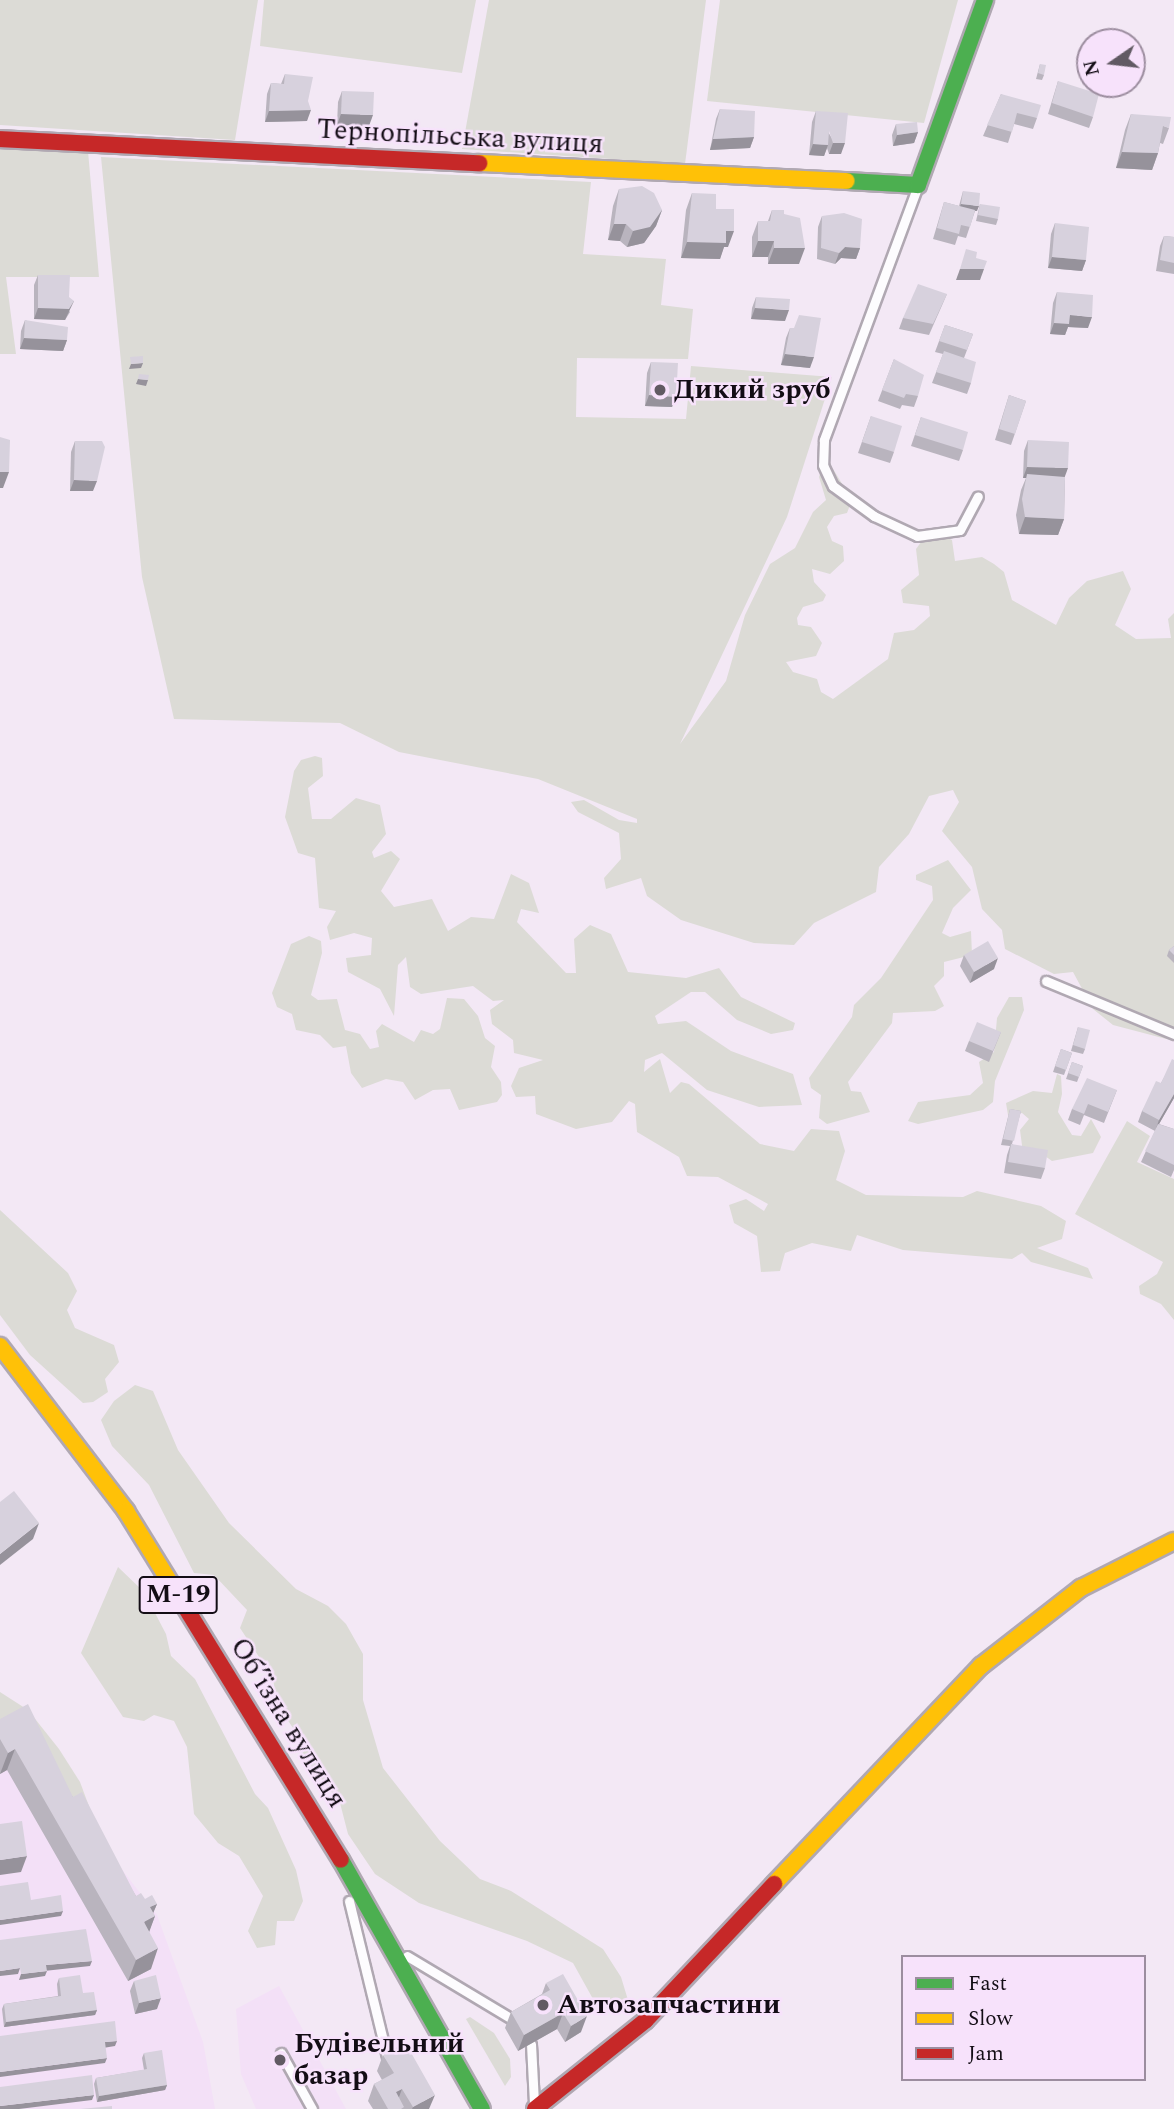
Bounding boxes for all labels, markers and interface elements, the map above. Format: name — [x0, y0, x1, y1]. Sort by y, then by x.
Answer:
north arrow — [1076, 28, 1146, 98]
text: N — [1076, 57, 1108, 79]
street label: Тернопільська вулиця — [316, 113, 604, 161]
place label: Дикий зруб — [674, 373, 831, 407]
marker: Дикий зруб — [652, 382, 668, 398]
road number: М-19 — [138, 1572, 218, 1618]
street label: Обʼїзна вулиця — [222, 1632, 354, 1814]
legend — [901, 1955, 1146, 2081]
text: Fast — [968, 1968, 1007, 2000]
place label: Автозапчастини — [557, 1988, 781, 2022]
marker: Автозапчастини — [535, 1997, 551, 2013]
text: Slow — [968, 2003, 1012, 2035]
place label: Будівельний базар — [294, 2027, 464, 2093]
text: Jam — [968, 2038, 1004, 2070]
marker: Будівельний базар — [272, 2052, 288, 2068]

